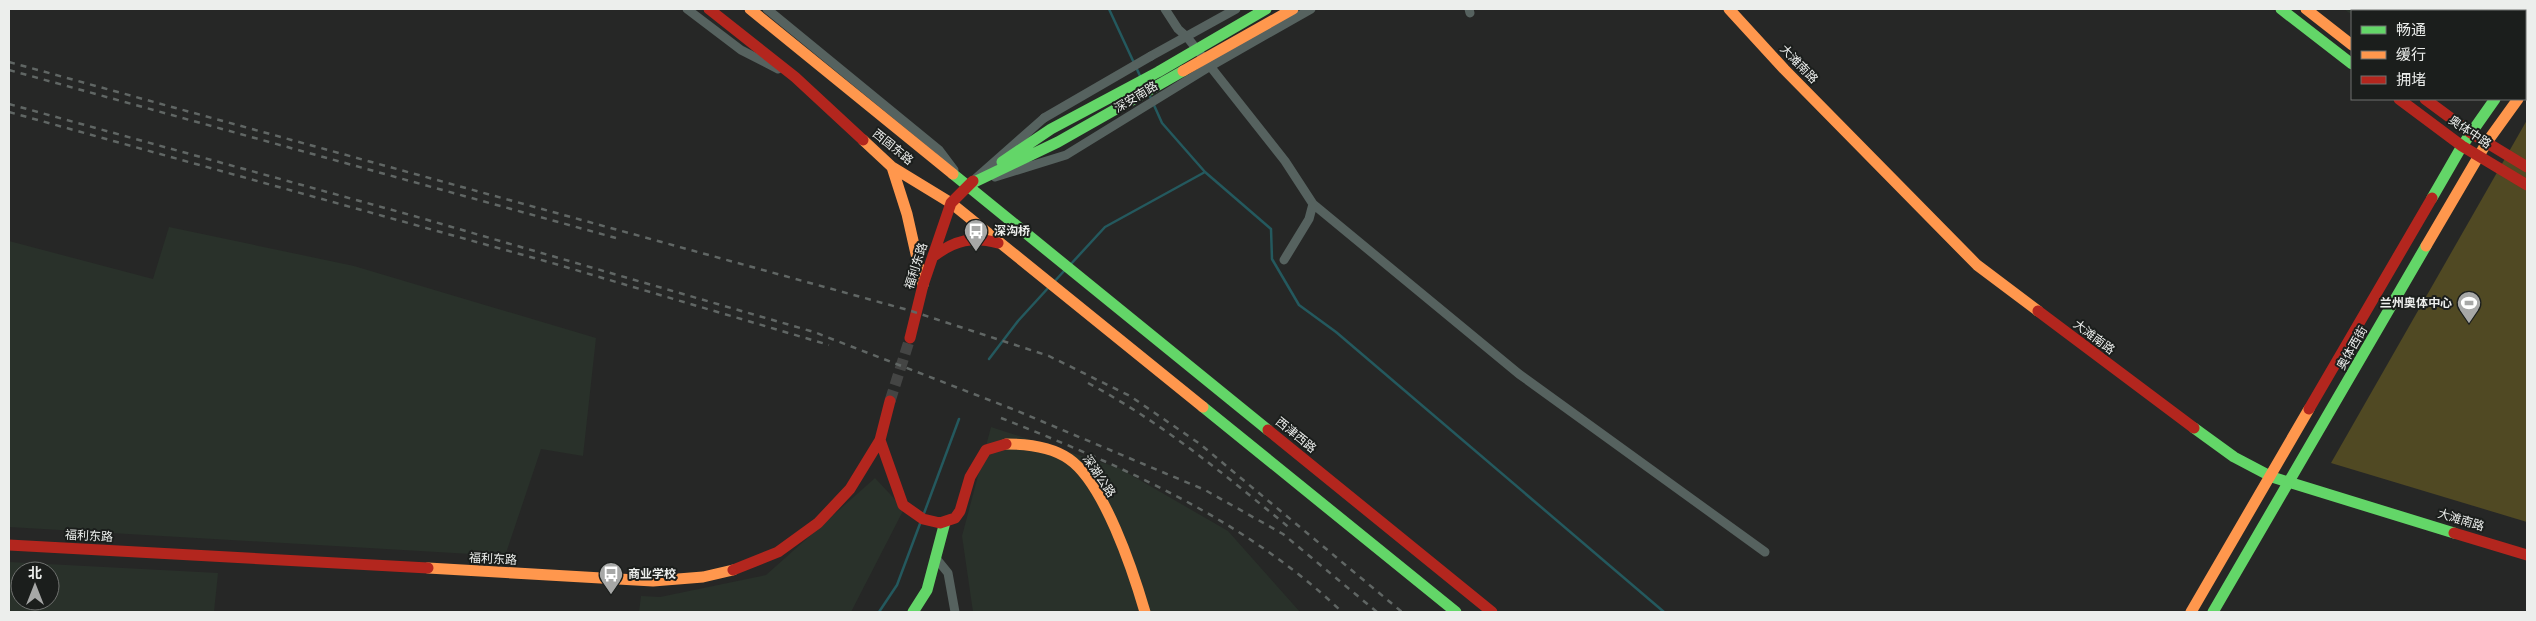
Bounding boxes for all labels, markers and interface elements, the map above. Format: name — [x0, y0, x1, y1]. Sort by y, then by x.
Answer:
legend — [2351, 10, 2526, 100]
text: 畅通 — [2396, 19, 2426, 40]
street label: 大滩南路 — [1777, 40, 1822, 87]
text: 缓行 — [2396, 44, 2426, 65]
text: 拥堵 — [2396, 69, 2426, 90]
street label: 深安南路 — [1111, 77, 1161, 116]
street label: 奥体中路 — [2446, 111, 2495, 152]
street label: 西固东路 — [869, 125, 917, 168]
bus stop icon: 深沟桥 — [963, 218, 989, 252]
place label: 深沟桥 — [994, 222, 1030, 239]
street label: 福利东路 — [900, 240, 931, 291]
sports icon: 兰州奥体中心 — [2456, 290, 2482, 324]
place label: 兰州奥体中心 — [2380, 294, 2452, 311]
street label: 大滩南路 — [2070, 315, 2119, 358]
street label: 奥体西街 — [2332, 323, 2371, 373]
street label: 西津西路 — [1272, 413, 1320, 456]
street label: 深湖公路 — [1079, 451, 1120, 500]
street label: 大滩南路 — [2436, 504, 2487, 535]
street label: 福利东路 — [65, 526, 113, 545]
street label: 福利东路 — [469, 549, 517, 568]
north arrow — [10, 561, 60, 611]
bus stop icon: 商业学校 — [598, 561, 624, 595]
text: 北 — [28, 563, 42, 583]
place label: 商业学校 — [628, 565, 676, 582]

